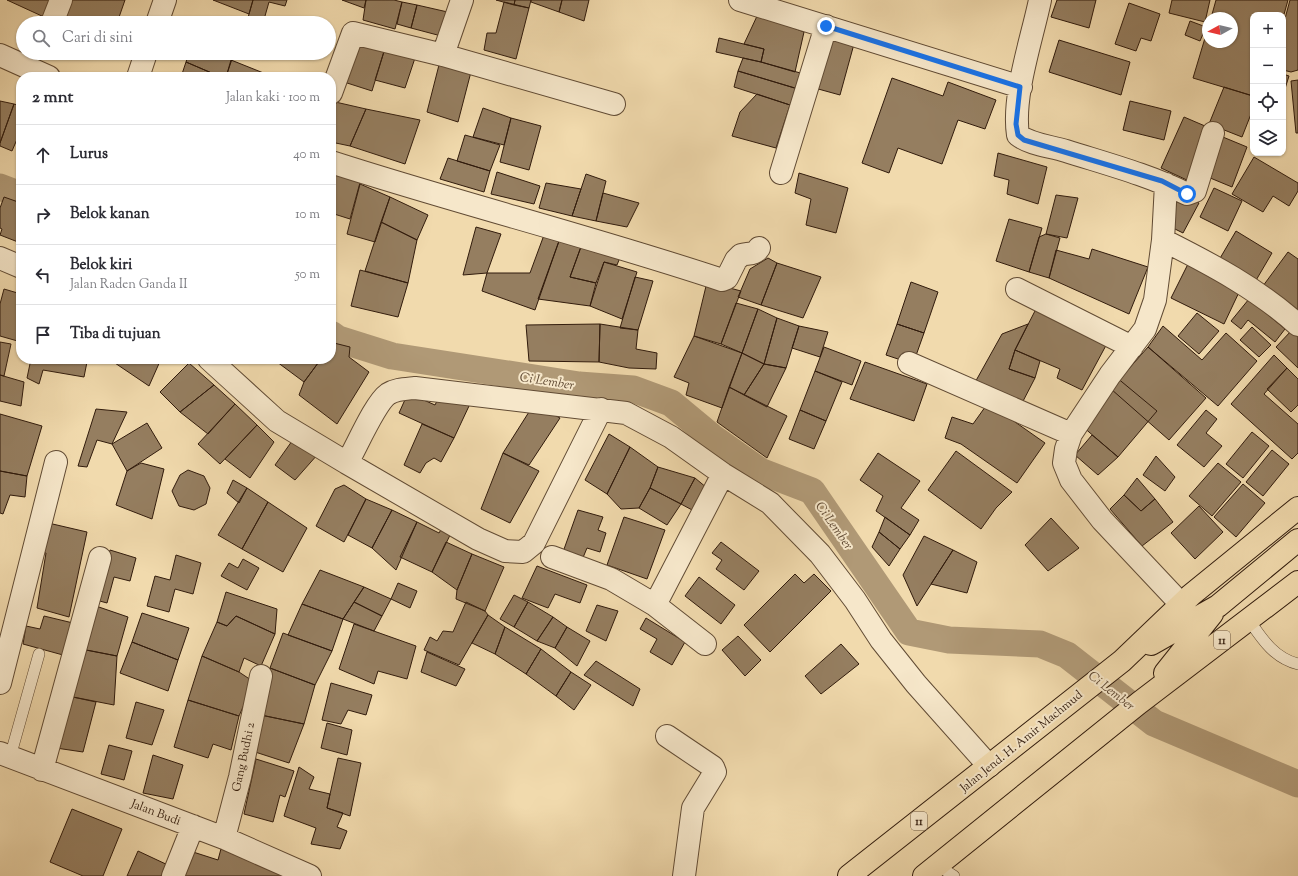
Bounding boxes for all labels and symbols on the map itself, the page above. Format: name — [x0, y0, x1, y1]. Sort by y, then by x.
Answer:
north arrow — [1202, 12, 1238, 48]
route end — [817, 17, 835, 35]
route start — [1178, 185, 1196, 203]
water label: Ci Lember — [518, 369, 575, 395]
water label: Ci Lember — [810, 499, 857, 554]
road number: 11 — [1214, 631, 1230, 649]
water label: Ci Lember — [1084, 668, 1138, 716]
street label: Jalan Jend. H. Amir Machmud — [956, 686, 1087, 798]
street label: Gang Budhi 2 — [228, 720, 260, 794]
street label: Jalan Budi — [127, 795, 184, 831]
road number: 11 — [911, 812, 927, 830]

